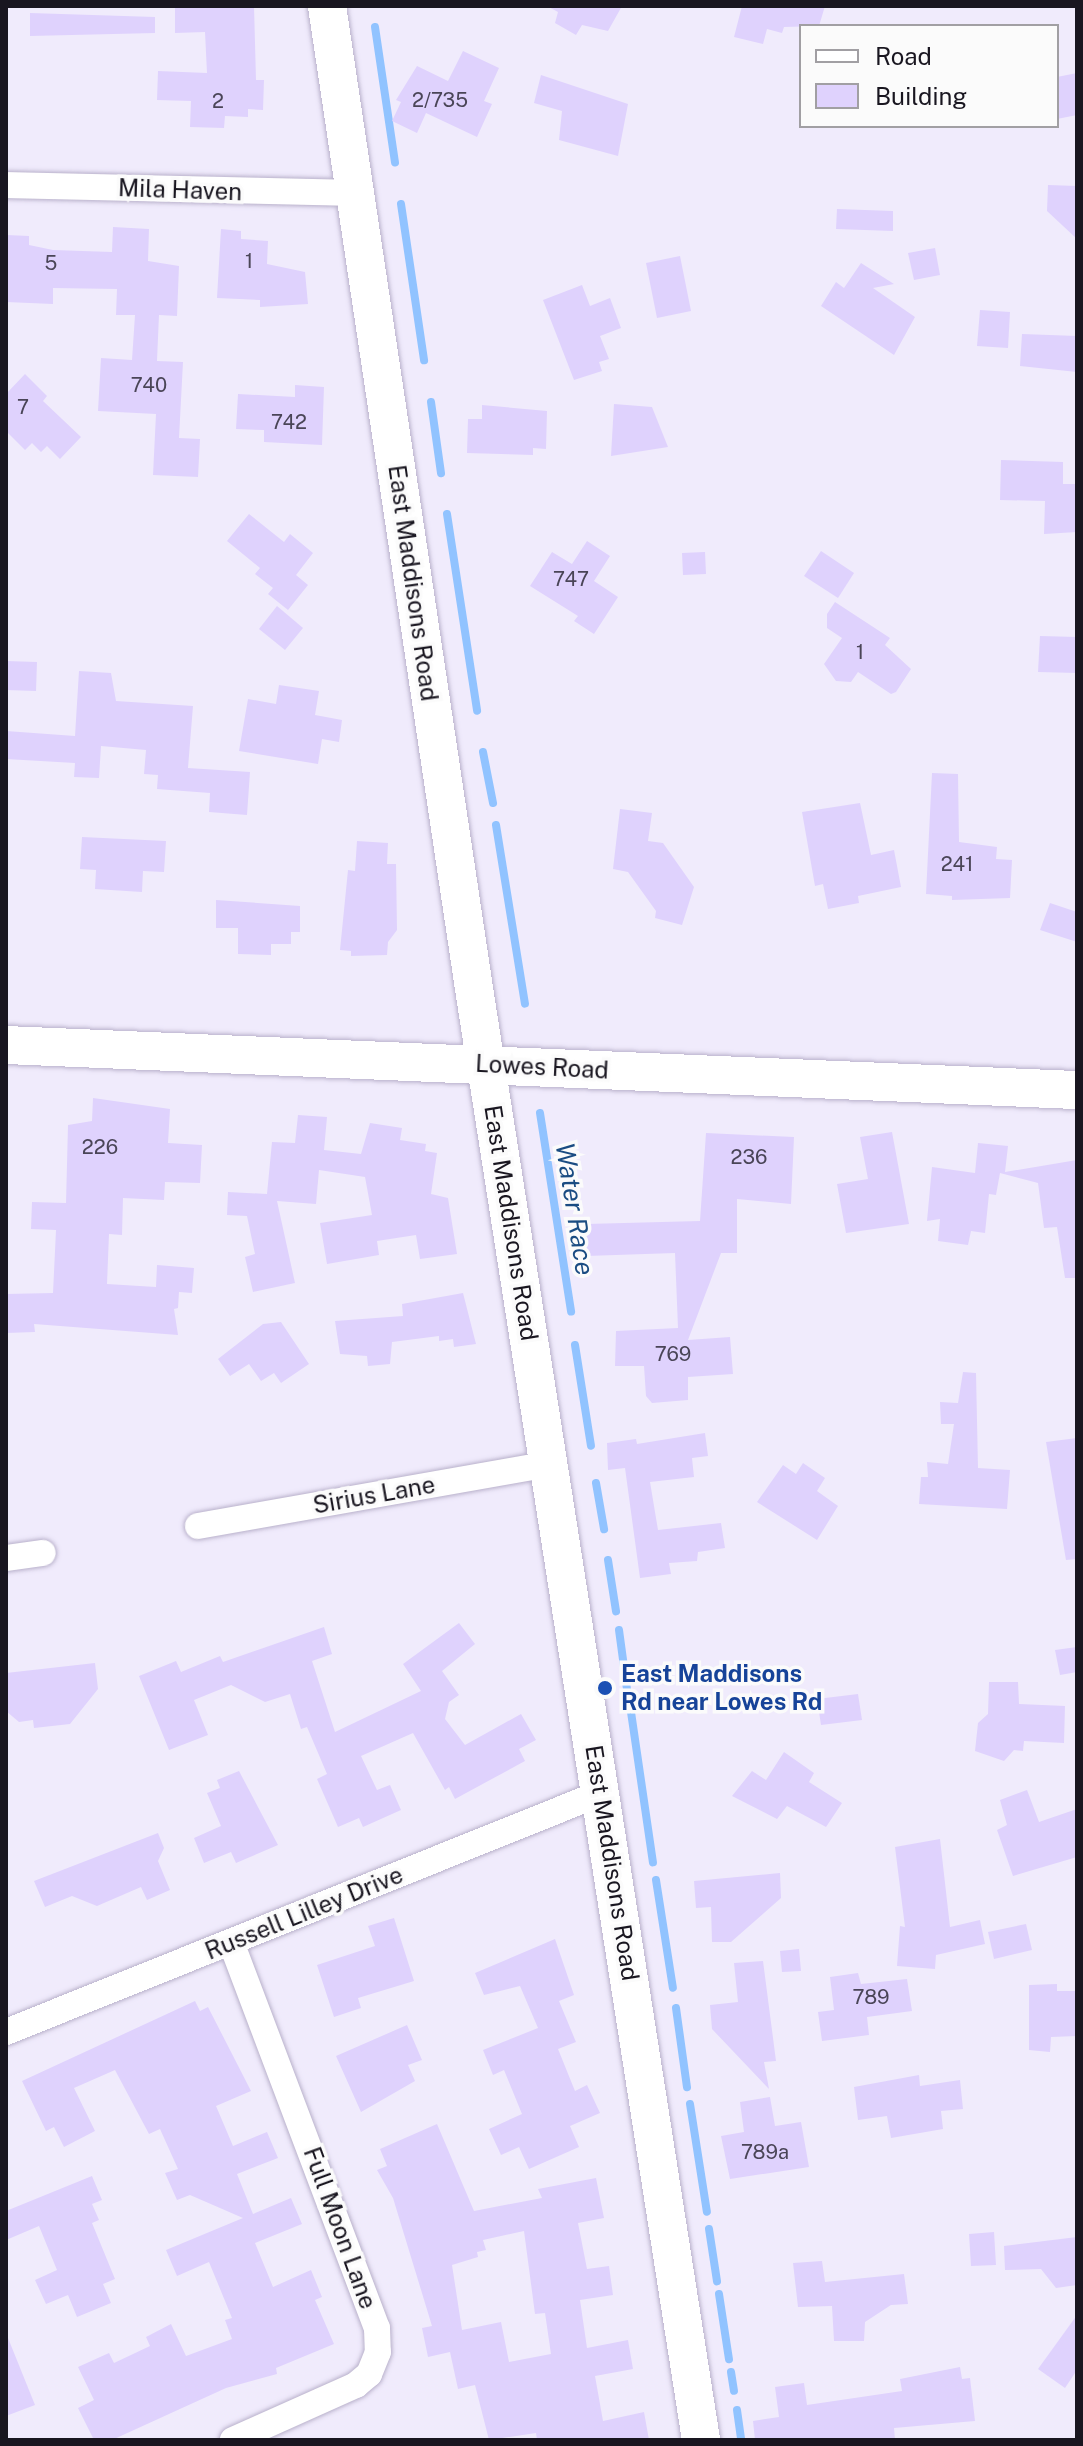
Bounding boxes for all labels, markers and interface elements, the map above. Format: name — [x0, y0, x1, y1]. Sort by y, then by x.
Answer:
legend — [799, 24, 1059, 128]
text: Road — [875, 42, 932, 70]
text: Building — [875, 82, 967, 110]
house number: 2/735 — [412, 88, 468, 112]
house number: 2 — [212, 89, 224, 113]
street label: Mila Haven — [117, 173, 243, 207]
house number: 1 — [245, 249, 253, 273]
house number: 5 — [45, 251, 57, 275]
house number: 740 — [131, 373, 167, 397]
house number: 7 — [17, 395, 29, 419]
house number: 742 — [271, 410, 307, 434]
street label: East Maddisons Road — [382, 463, 444, 703]
house number: 747 — [553, 567, 589, 591]
house number: 1 — [856, 640, 864, 664]
house number: 241 — [941, 852, 973, 876]
street label: Lowes Road — [475, 1049, 609, 1085]
street label: East Maddisons Road — [478, 1103, 544, 1343]
house number: 226 — [82, 1135, 118, 1159]
water label: Water Race — [549, 1141, 601, 1277]
house number: 236 — [731, 1145, 767, 1169]
house number: 769 — [655, 1342, 691, 1366]
street label: Sirius Lane — [311, 1470, 437, 1520]
place label: East Maddisons Rd near Lowes Rd — [621, 1660, 823, 1716]
marker: East Maddisons Rd near Lowes Rd — [596, 1679, 614, 1697]
street label: East Maddisons Road — [579, 1743, 645, 1983]
street label: Russell Lilley Drive — [201, 1860, 407, 1966]
house number: 789 — [853, 1985, 889, 2009]
house number: 789a — [741, 2140, 789, 2164]
street label: Full Moon Lane — [297, 2143, 383, 2313]

